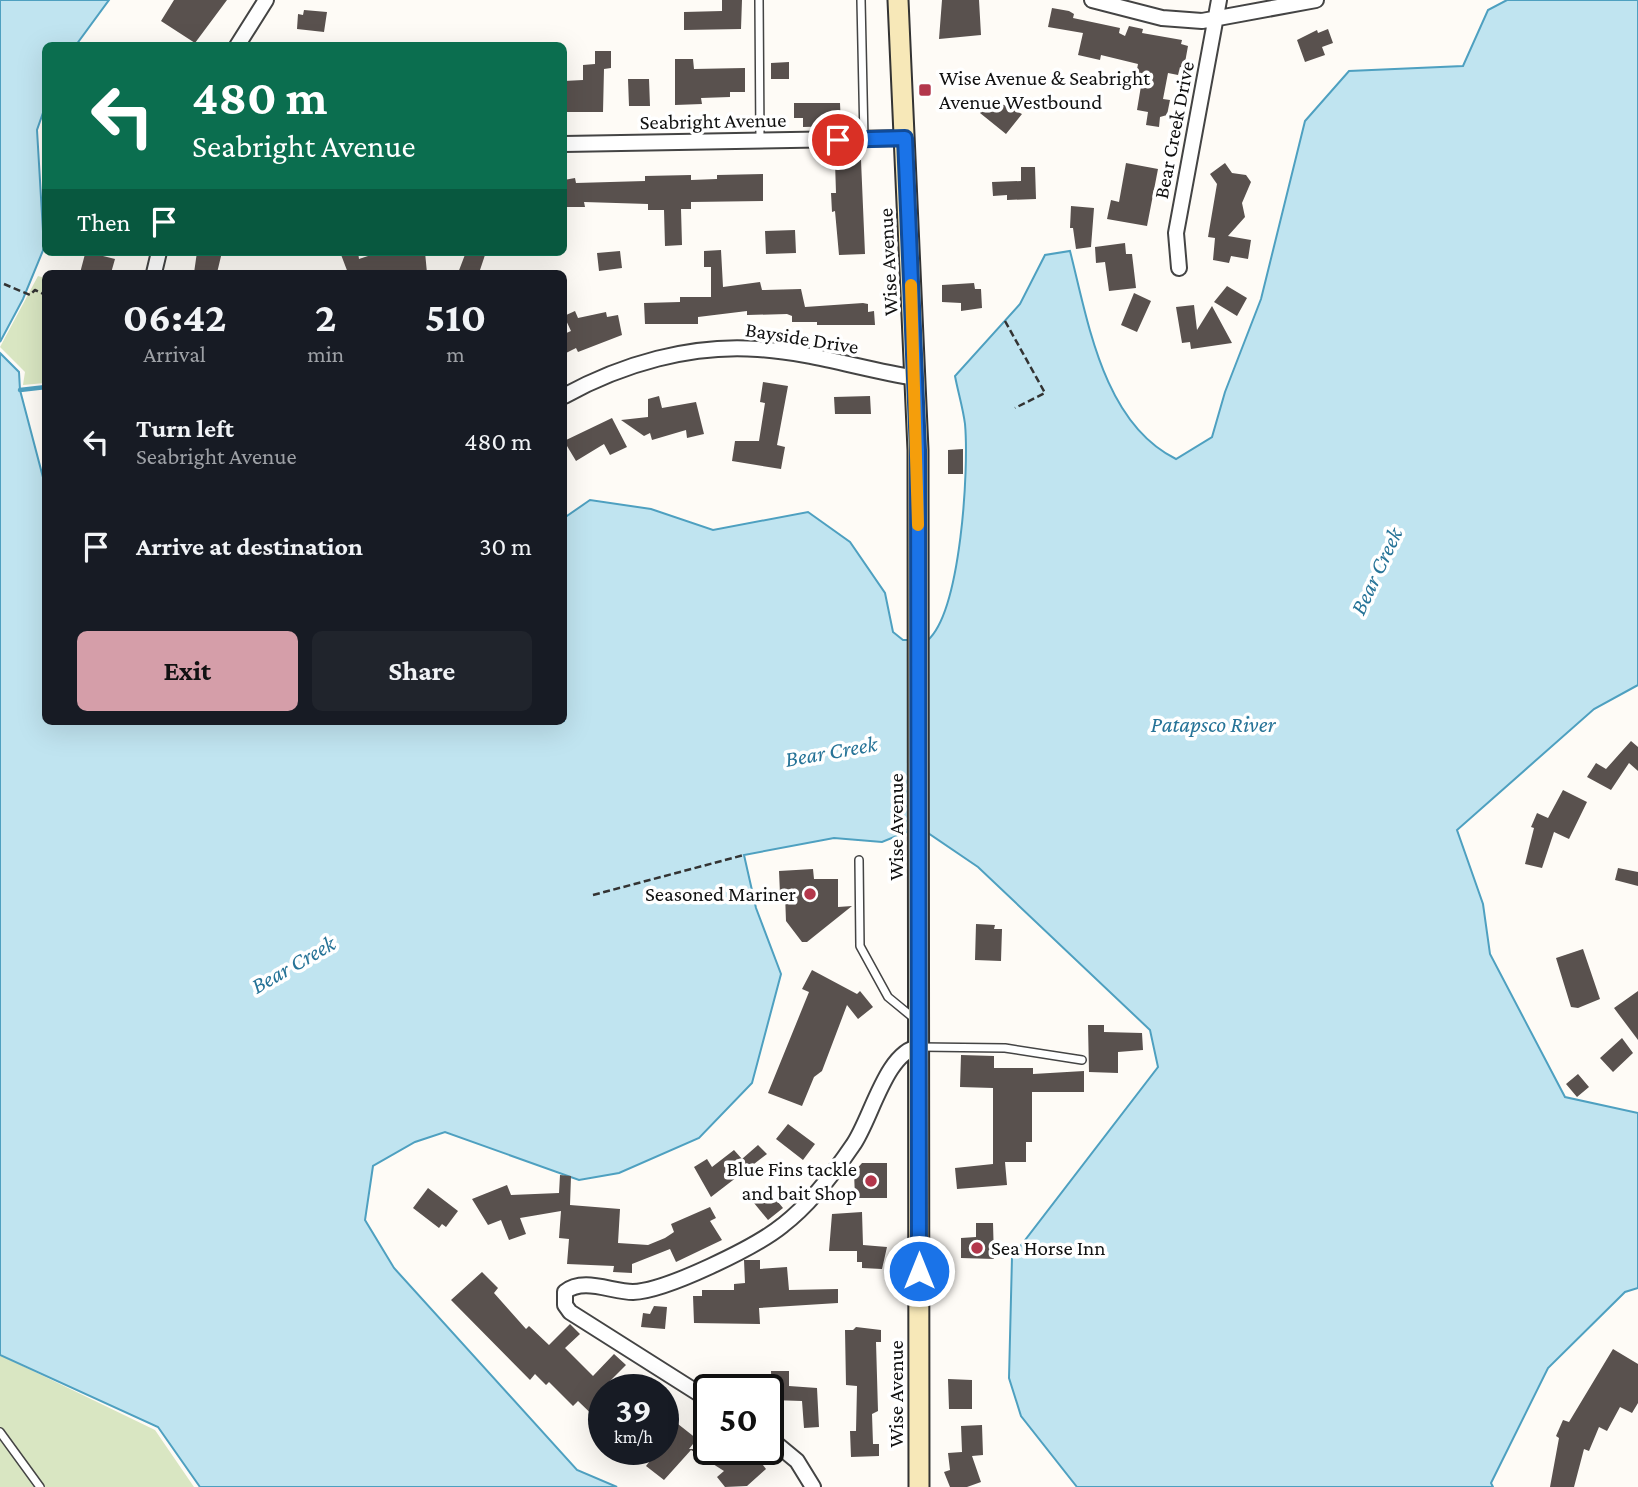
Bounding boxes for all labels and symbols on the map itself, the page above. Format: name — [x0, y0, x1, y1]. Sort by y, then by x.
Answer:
street label: Bear Creek Drive — [1149, 59, 1199, 201]
place label: Wise Avenue & Seabright Avenue Westbound — [939, 66, 1151, 114]
marker: Wise Avenue & Seabright Avenue Westbound — [917, 82, 933, 98]
street label: Seabright Avenue — [639, 108, 787, 134]
pin — [808, 110, 868, 170]
street label: Wise Avenue — [873, 208, 903, 316]
street label: Bayside Drive — [744, 317, 860, 359]
water label: Bear Creek — [1345, 522, 1408, 619]
water label: Patapsco River — [1151, 711, 1276, 737]
water label: Bear Creek — [783, 730, 880, 772]
street label: Wise Avenue — [884, 773, 908, 881]
place label: Seasoned Mariner — [645, 882, 797, 906]
marker: Seasoned Mariner — [802, 886, 818, 902]
water label: Bear Creek — [246, 929, 341, 999]
place label: Blue Fins tackle and bait Shop — [727, 1157, 857, 1205]
marker: Blue Fins tackle and bait Shop — [863, 1173, 879, 1189]
position arrow — [882, 1234, 956, 1308]
place label: Sea Horse Inn — [991, 1236, 1106, 1260]
marker: Sea Horse Inn — [969, 1240, 985, 1256]
street label: Wise Avenue — [884, 1340, 908, 1448]
speed limit sign: 50 — [693, 1374, 784, 1465]

